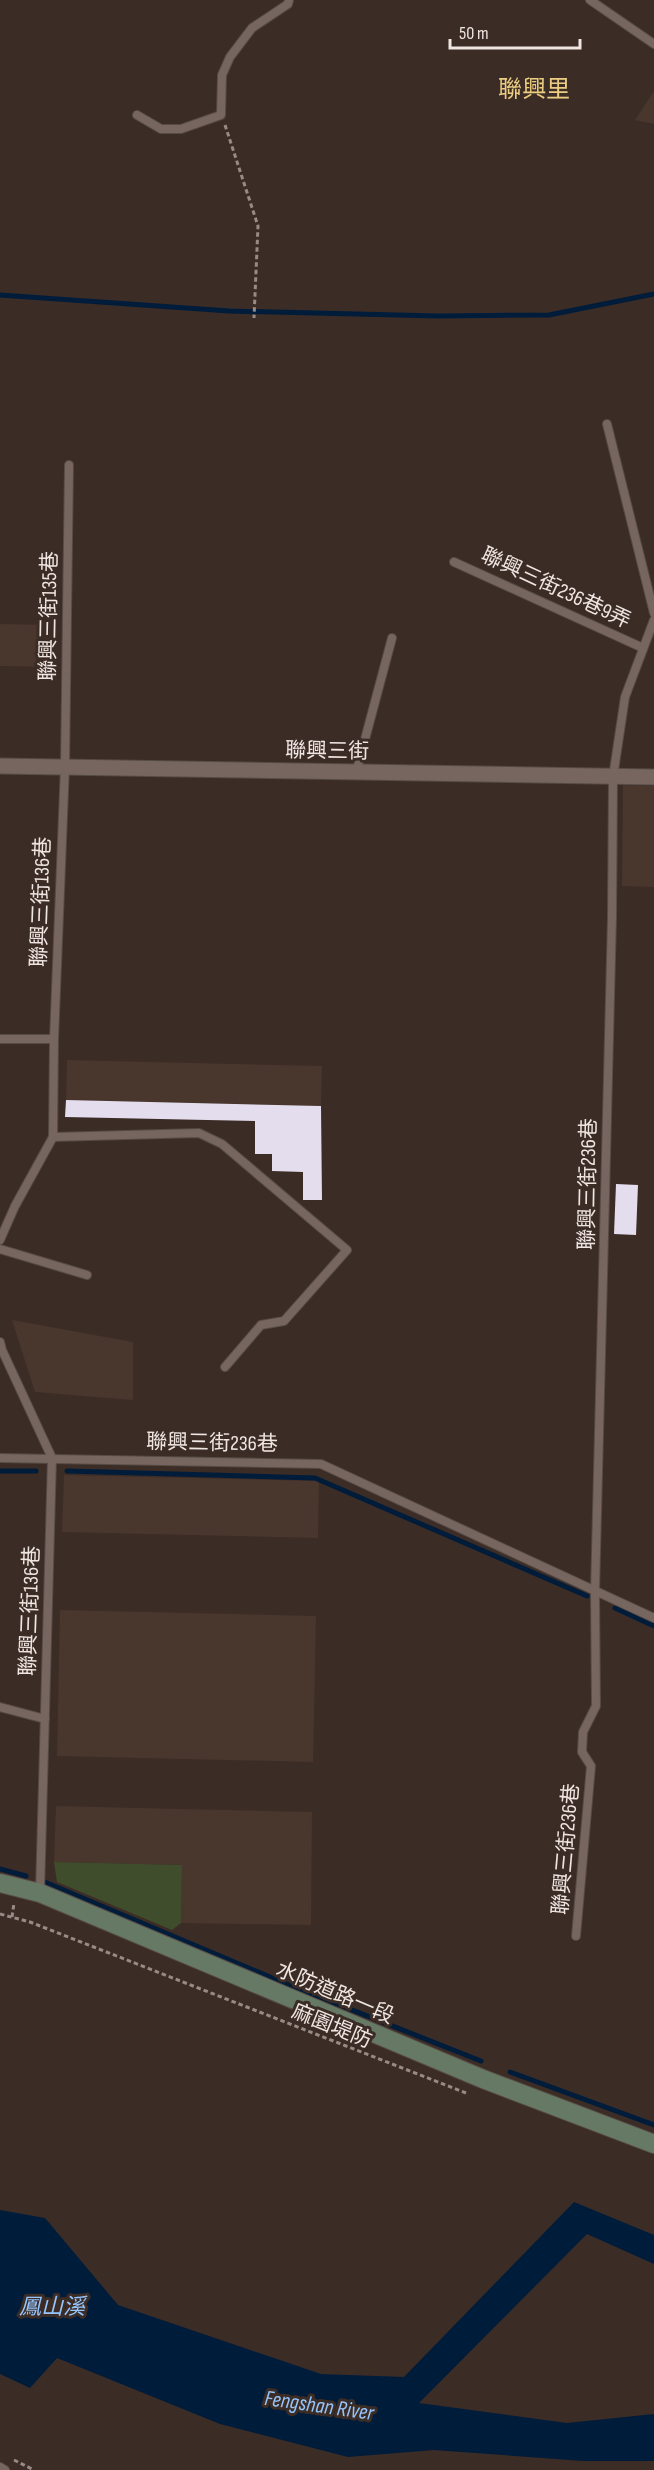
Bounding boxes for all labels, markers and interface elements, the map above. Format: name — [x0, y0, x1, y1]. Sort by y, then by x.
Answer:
scale bar — [450, 12, 580, 50]
text: 50 m — [459, 23, 489, 44]
district label: 聯興里 — [498, 75, 570, 104]
street label: 聯興三街236巷9弄 — [477, 542, 635, 634]
street label: 聯興三街135巷 — [35, 551, 63, 681]
street label: 聯興三街 — [285, 738, 369, 764]
street label: 聯興三街136巷 — [26, 836, 56, 968]
street label: 聯興三街236巷 — [574, 1118, 602, 1250]
street label: 聯興三街236巷 — [146, 1429, 278, 1457]
street label: 聯興三街136巷 — [15, 1545, 45, 1677]
street label: 聯興三街236巷 — [548, 1782, 584, 1916]
street label: 水防道路一段 — [272, 1957, 398, 2029]
street label: 麻園堤防 — [288, 1999, 376, 2053]
water label: 鳳山溪 — [19, 2294, 88, 2321]
water label: Fengshan River — [263, 2385, 376, 2427]

